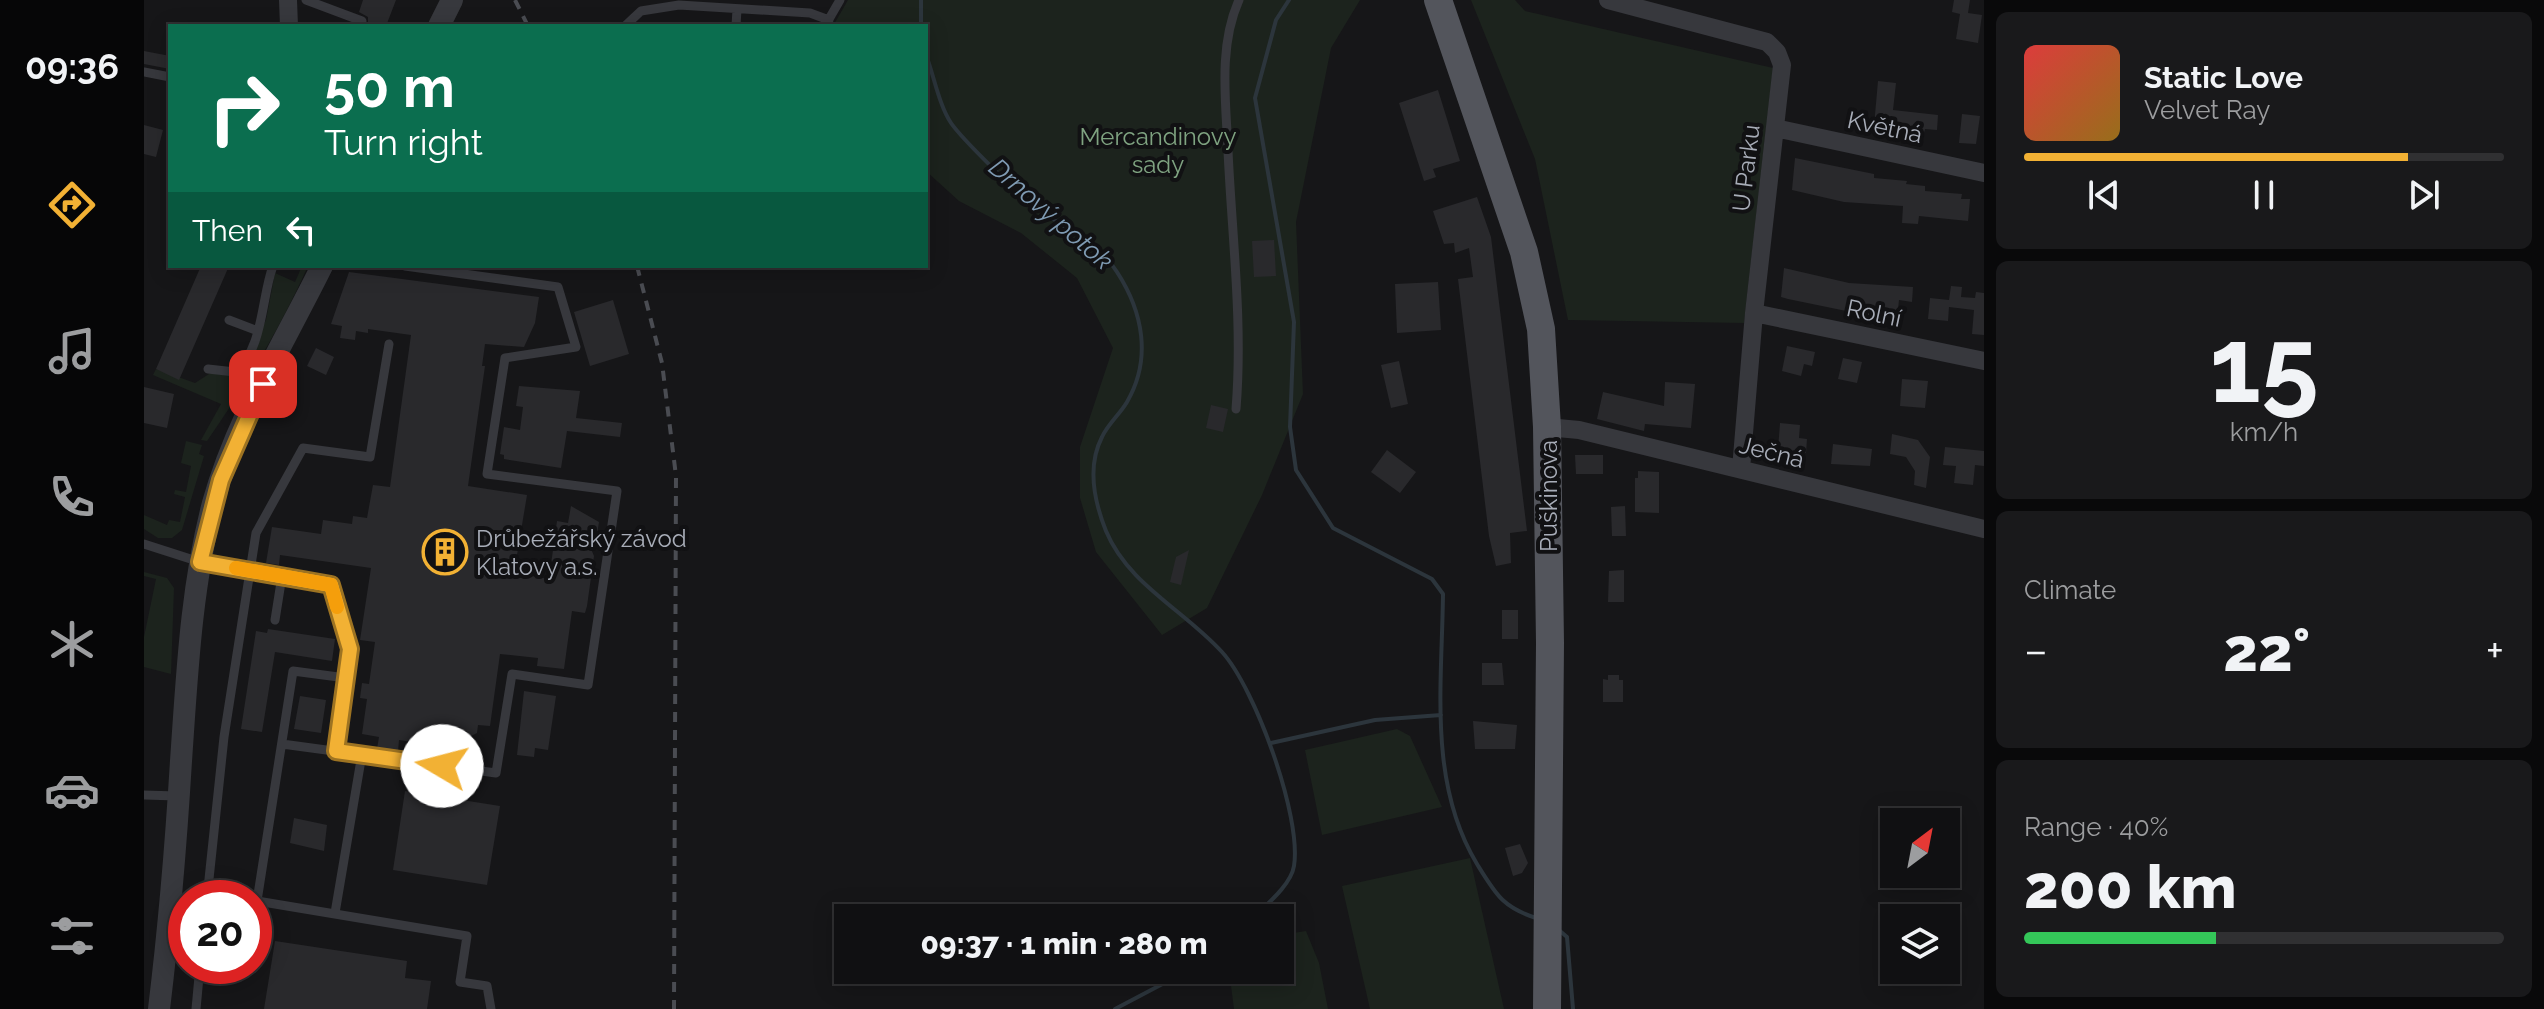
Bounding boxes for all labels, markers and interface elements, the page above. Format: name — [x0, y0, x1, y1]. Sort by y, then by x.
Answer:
text: 09:36 — [25, 45, 119, 87]
text: 50 m — [324, 54, 455, 120]
icon: right — [192, 56, 296, 160]
text: Static Love — [2144, 60, 2303, 95]
text: Velvet Ray — [2144, 95, 2270, 125]
street label: Květná — [1845, 105, 1925, 149]
text: Turn right — [324, 121, 483, 163]
park label: Mercandinovy sady — [1079, 122, 1237, 179]
street label: U Parku — [1726, 123, 1766, 213]
water label: Drnový potok — [983, 152, 1119, 276]
icon: previous — [2082, 173, 2126, 217]
icon: pause — [2242, 173, 2286, 217]
icon: next — [2402, 173, 2446, 217]
icon: directions — [44, 177, 100, 233]
icon: left — [279, 208, 323, 252]
text: Then — [192, 213, 263, 248]
street label: Rolní — [1844, 293, 1905, 333]
text: 15 — [2210, 304, 2319, 426]
icon: music — [44, 323, 100, 379]
pin — [229, 350, 297, 418]
icon: arrive — [241, 362, 285, 406]
text: km/h — [2230, 417, 2298, 447]
street label: Ječná — [1737, 430, 1807, 474]
street label: Puškinova — [1534, 440, 1563, 552]
icon: phone — [44, 469, 100, 525]
place label: Drůbežářský závod Klatovy a.s. — [476, 524, 687, 581]
building icon: Drůbežářský závod Klatovy a.s. — [421, 528, 469, 576]
text: Climate — [2024, 575, 2116, 605]
text: 22° — [2223, 615, 2310, 685]
icon: climate — [44, 616, 100, 672]
text: − — [2024, 625, 2048, 676]
text: + — [2486, 625, 2504, 676]
position arrow — [400, 724, 484, 808]
icon: car — [44, 762, 100, 818]
north arrow — [1880, 808, 1960, 888]
map controls — [1880, 808, 1960, 984]
text: Range · 40% — [2024, 812, 2168, 842]
text: 200 km — [2024, 852, 2237, 922]
speed limit sign: 20 — [168, 880, 272, 984]
button: layers — [1880, 904, 1960, 984]
icon: filters — [44, 908, 100, 964]
text: 09:37 · 1 min · 280 m — [920, 926, 1208, 961]

